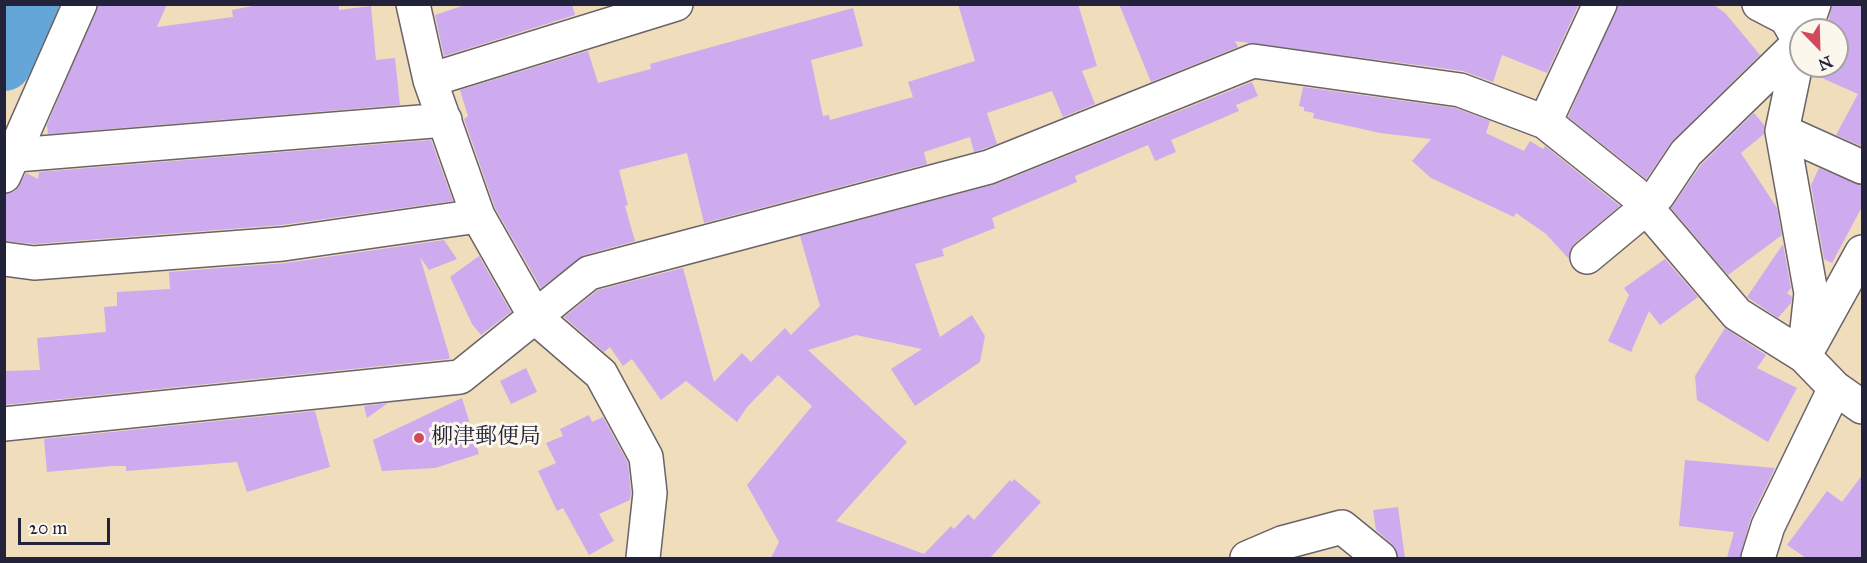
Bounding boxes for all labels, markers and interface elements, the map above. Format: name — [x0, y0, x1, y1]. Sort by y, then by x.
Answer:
north arrow — [1789, 18, 1849, 78]
text: N — [1815, 52, 1835, 75]
place label: 柳津郵便局 — [431, 425, 541, 451]
marker: 柳津郵便局 — [412, 431, 426, 445]
scale bar — [21, 506, 112, 544]
text: 20 m — [29, 517, 67, 539]

